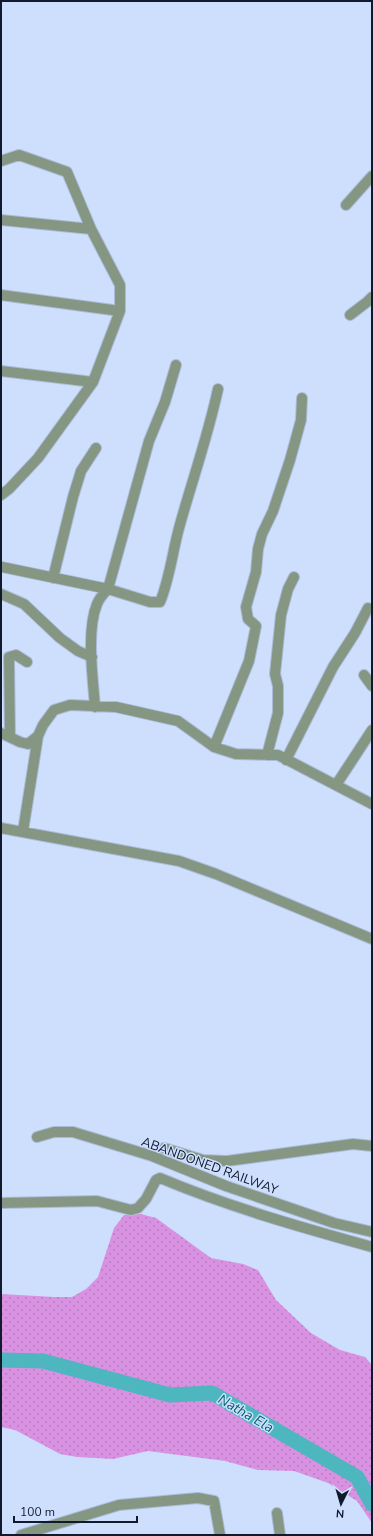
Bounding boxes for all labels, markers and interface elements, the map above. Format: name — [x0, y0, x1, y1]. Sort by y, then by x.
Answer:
street label: ABANDONED RAILWAY — [139, 1133, 281, 1199]
water label: Natha Ela — [214, 1390, 277, 1437]
north arrow — [321, 1484, 361, 1524]
scale bar — [14, 1498, 137, 1524]
text: 100 m — [20, 1504, 55, 1520]
text: N — [335, 1506, 345, 1521]

